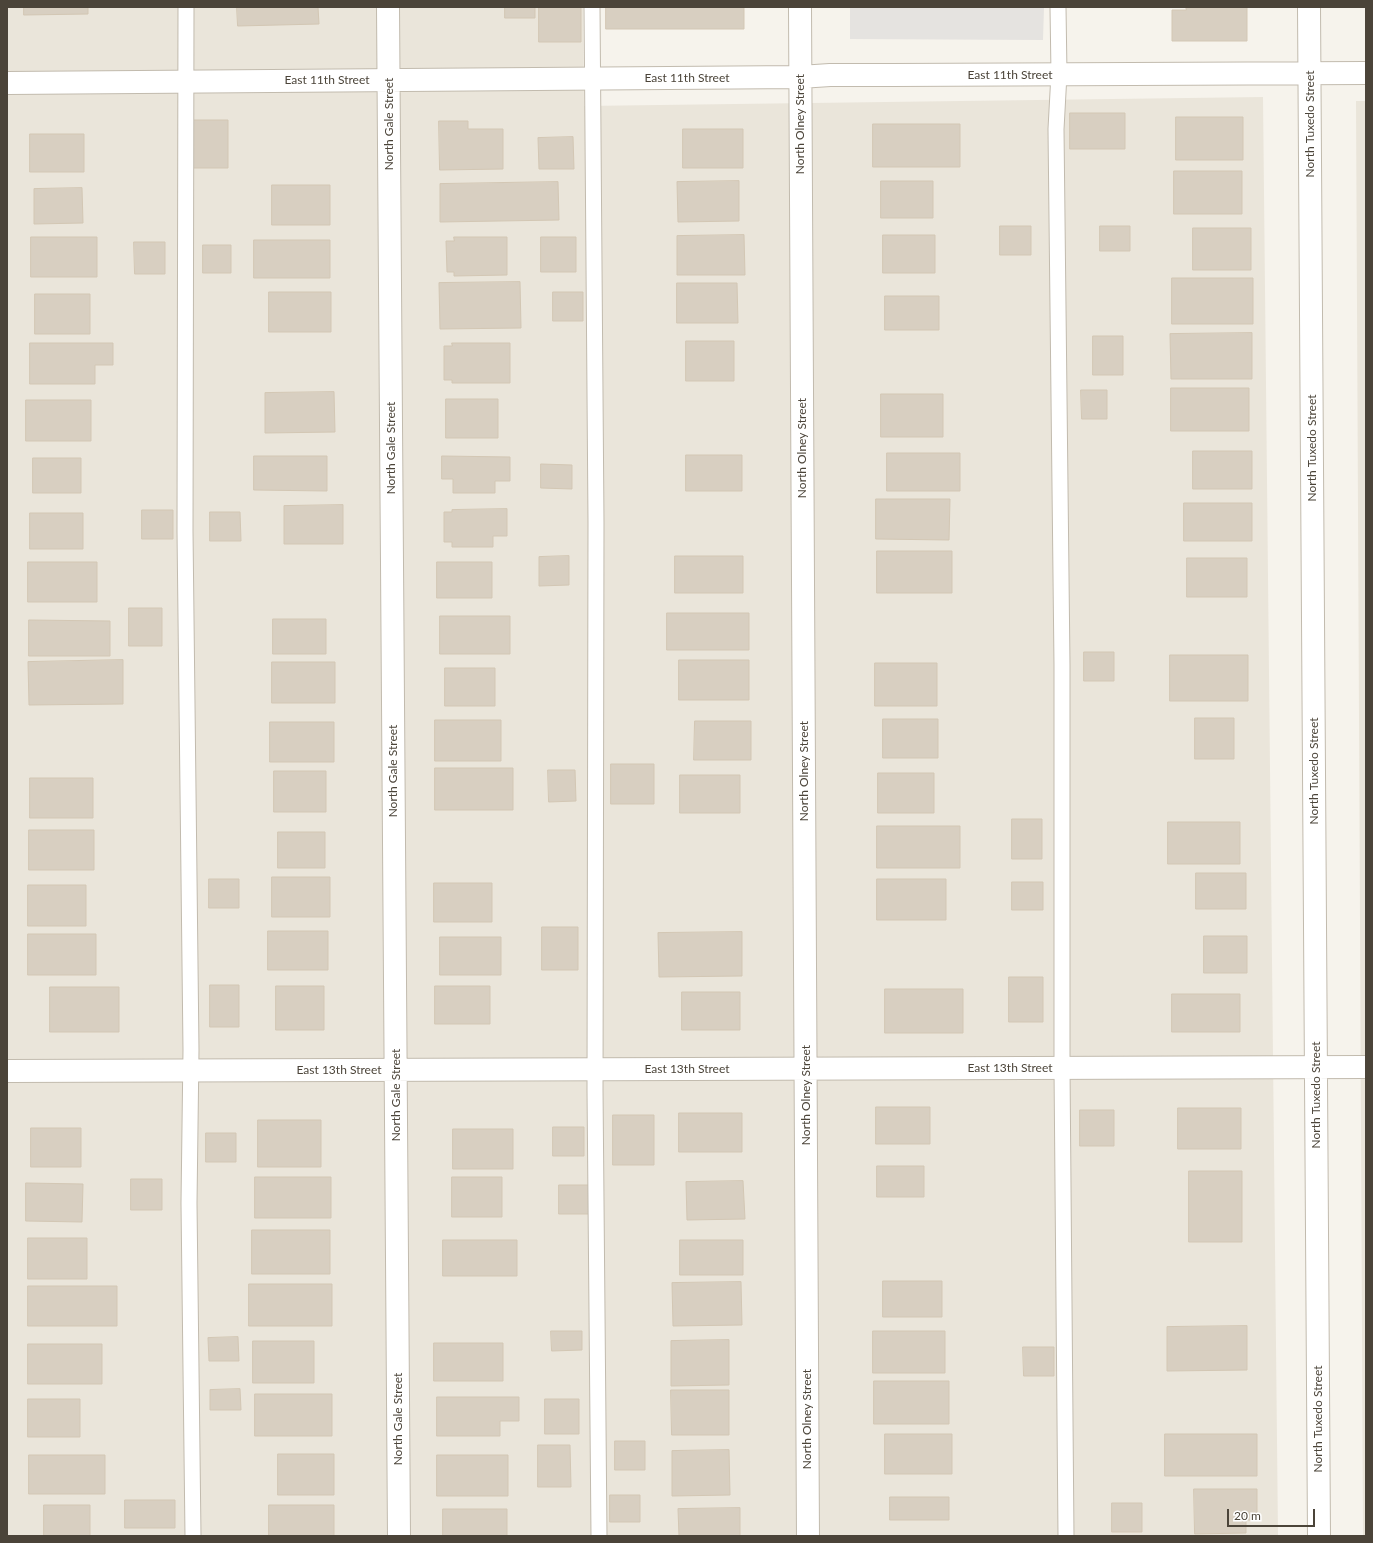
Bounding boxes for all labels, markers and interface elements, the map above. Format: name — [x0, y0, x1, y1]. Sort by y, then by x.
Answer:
street label: East 11th Street — [968, 68, 1052, 82]
street label: East 11th Street — [645, 71, 729, 85]
street label: North Tuxedo Street — [1303, 71, 1317, 177]
street label: East 11th Street — [285, 73, 369, 87]
street label: North Olney Street — [793, 74, 807, 174]
street label: North Gale Street — [382, 78, 396, 170]
street label: North Tuxedo Street — [1305, 395, 1319, 501]
street label: North Olney Street — [795, 398, 809, 498]
street label: North Gale Street — [384, 402, 398, 494]
street label: North Tuxedo Street — [1307, 718, 1321, 824]
street label: North Olney Street — [797, 721, 811, 821]
street label: North Gale Street — [386, 725, 400, 817]
street label: North Tuxedo Street — [1309, 1042, 1323, 1148]
street label: North Olney Street — [799, 1045, 813, 1145]
street label: North Gale Street — [389, 1049, 403, 1141]
street label: East 13th Street — [968, 1061, 1052, 1075]
street label: East 13th Street — [645, 1062, 729, 1076]
street label: East 13th Street — [297, 1063, 381, 1077]
street label: North Tuxedo Street — [1311, 1366, 1325, 1472]
street label: North Olney Street — [800, 1369, 814, 1469]
street label: North Gale Street — [391, 1373, 405, 1465]
scale bar — [1229, 1501, 1317, 1527]
text: 20 m — [1234, 1508, 1261, 1523]

